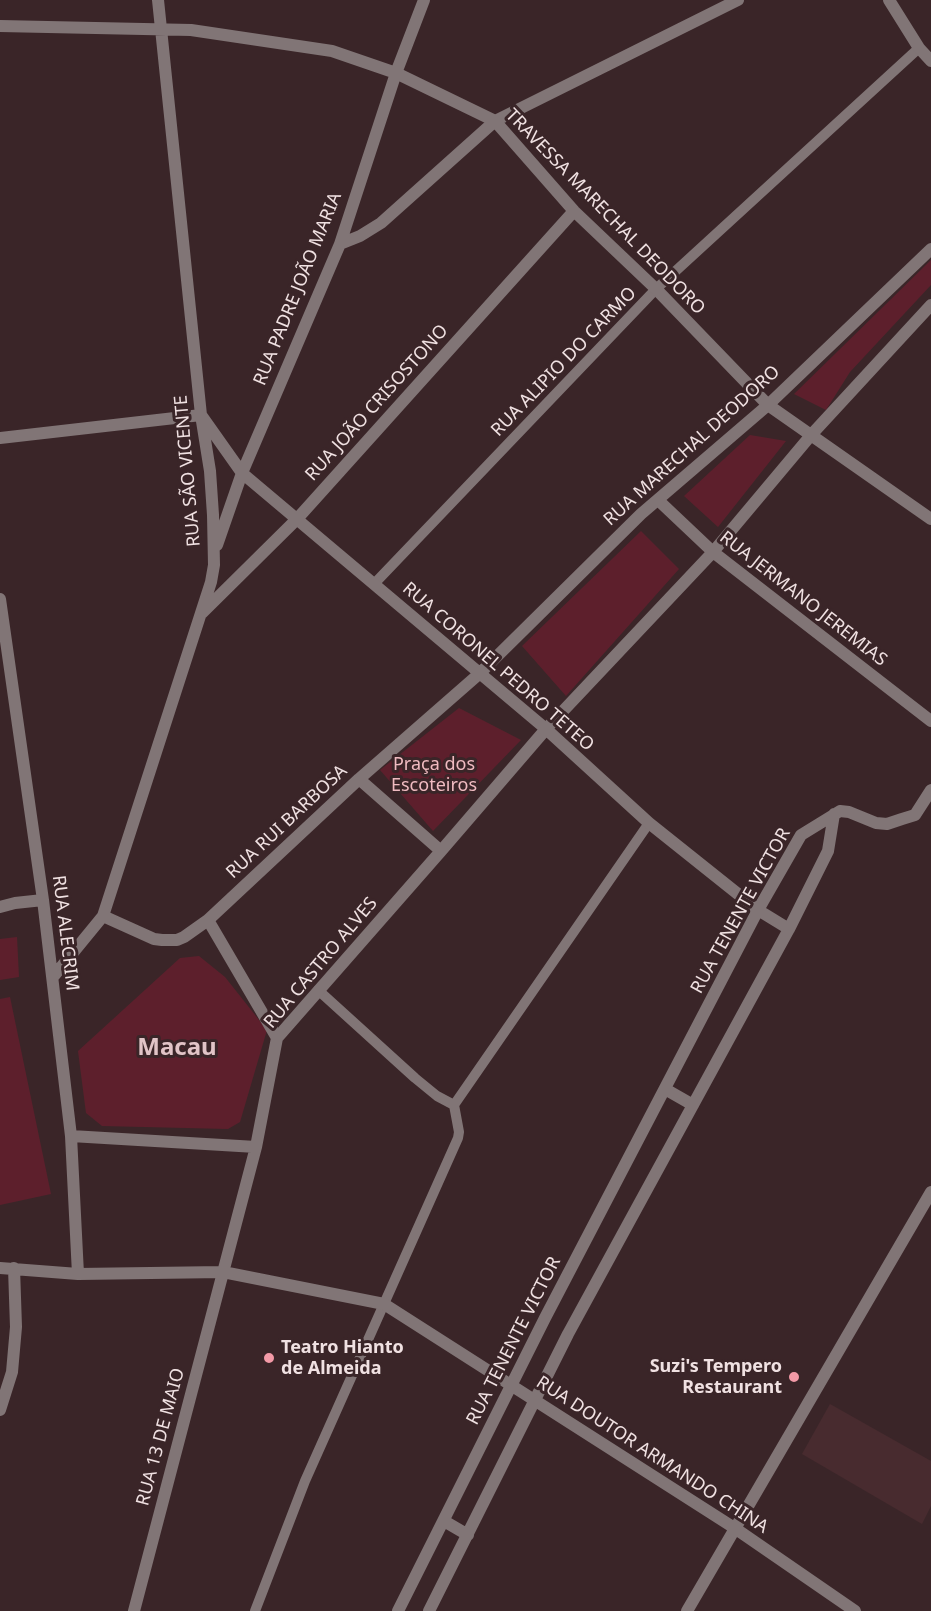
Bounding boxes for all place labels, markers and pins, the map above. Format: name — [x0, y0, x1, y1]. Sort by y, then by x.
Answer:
place label: Teatro Hianto de Almeida — [281, 1337, 404, 1380]
marker: Teatro Hianto de Almeida — [262, 1351, 276, 1365]
place label: Suzi's Tempero Restaurant — [650, 1356, 782, 1398]
marker: Suzi's Tempero Restaurant — [787, 1370, 801, 1384]

